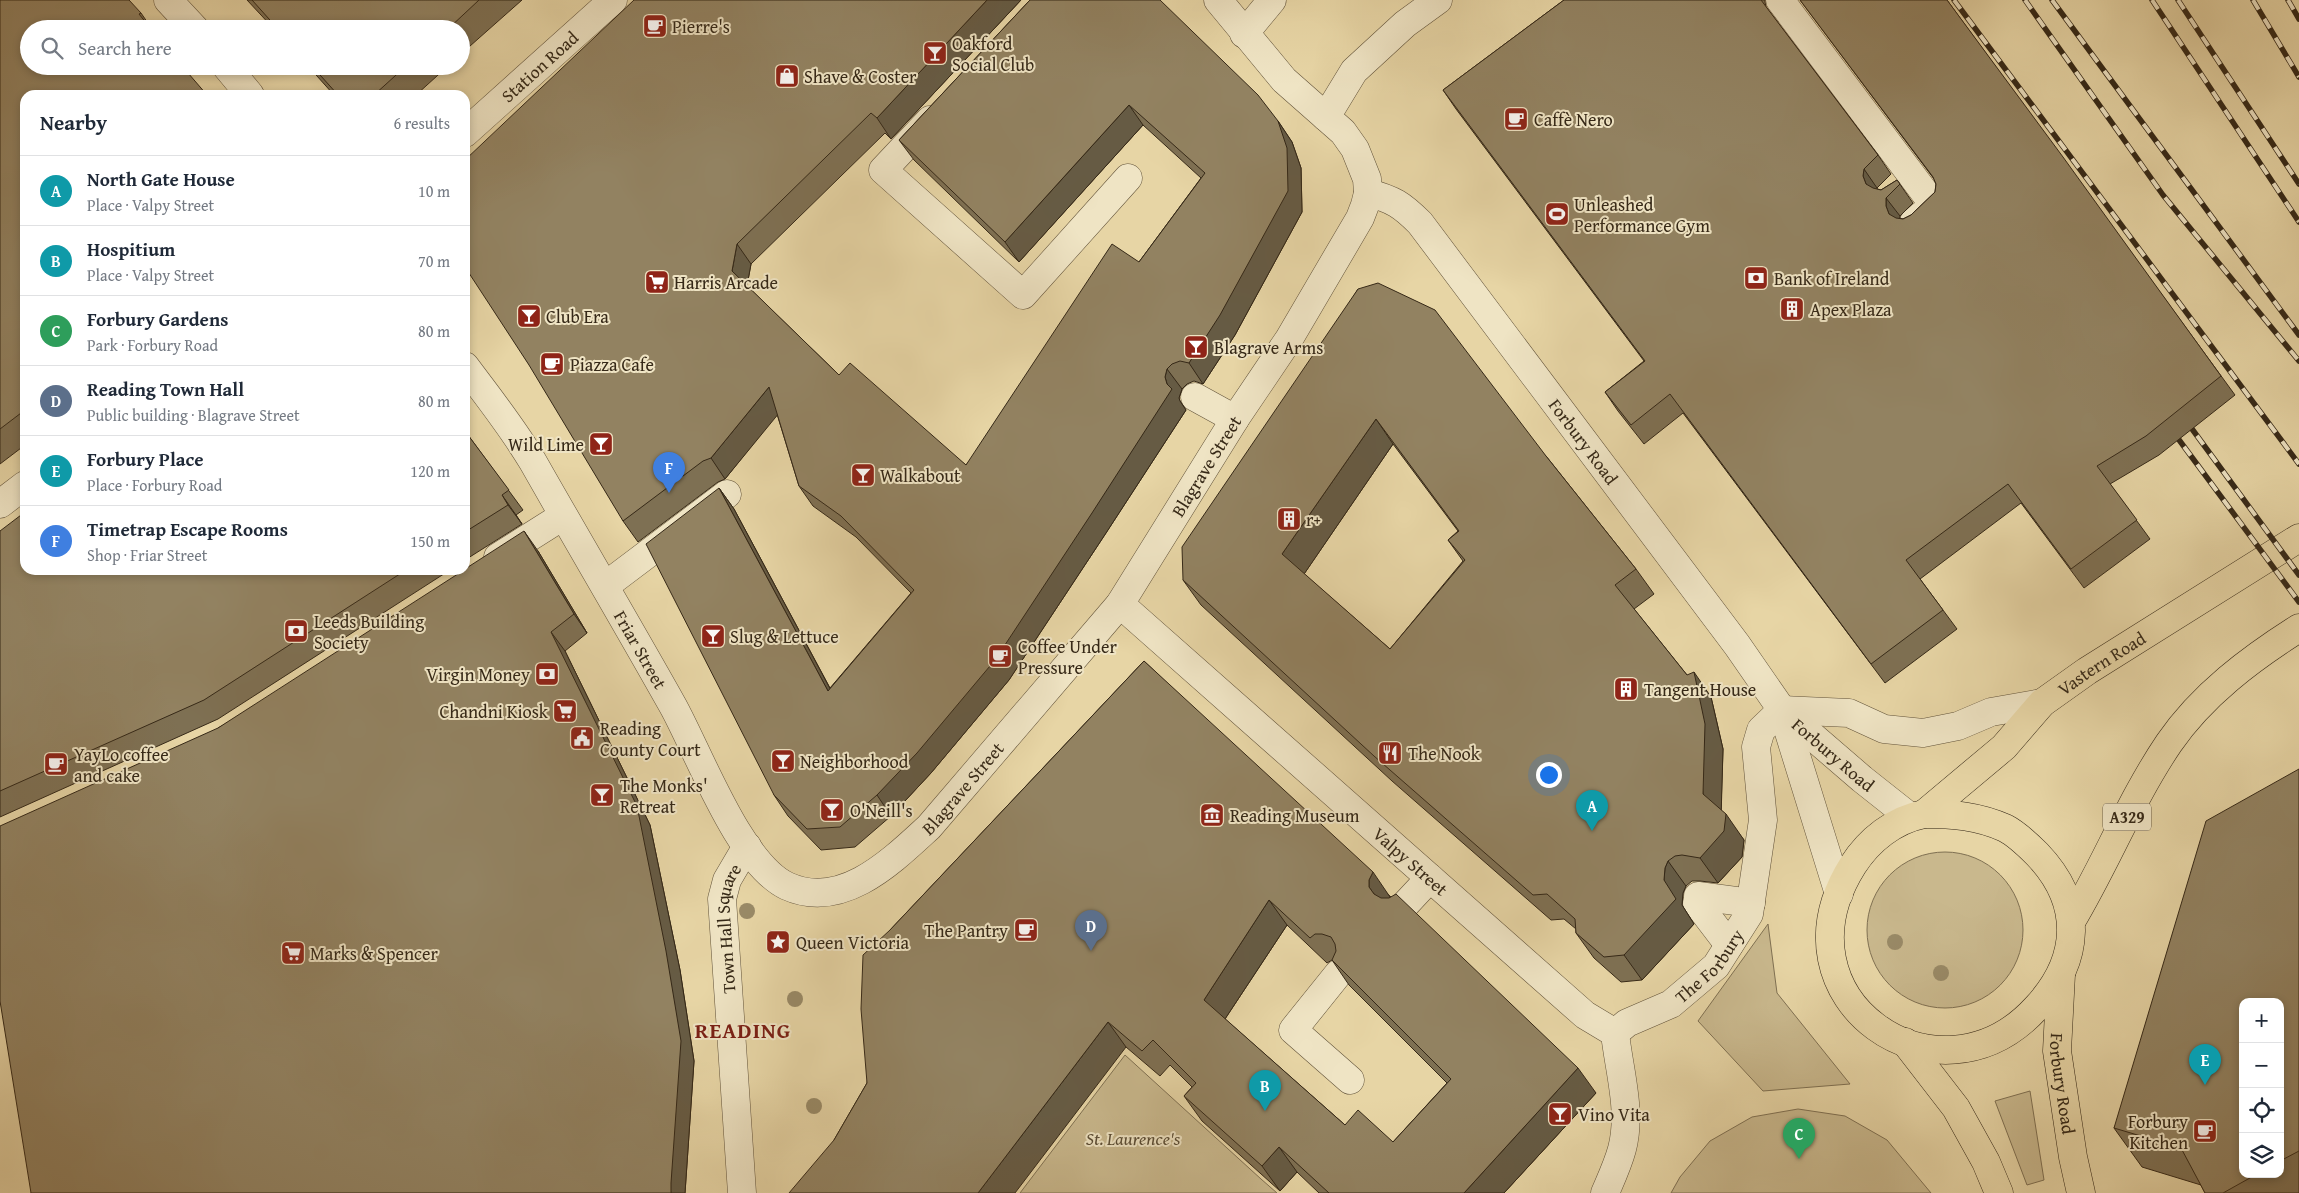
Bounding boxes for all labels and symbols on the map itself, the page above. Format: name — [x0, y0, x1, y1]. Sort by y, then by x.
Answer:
cafe icon: Pierre's — [642, 13, 668, 39]
place label: Pierre's — [672, 13, 730, 40]
street label: Station Road — [495, 24, 584, 108]
place label: Oakford Social Club — [952, 30, 1034, 78]
bar icon: Oakford Social Club — [922, 40, 948, 66]
shop icon: Shave & Coster — [774, 63, 800, 89]
place label: Shave & Coster — [804, 63, 917, 90]
cafe icon: Caffè Nero — [1503, 106, 1529, 132]
place label: Caffè Nero — [1534, 106, 1613, 133]
place label: Unleashed Performance Gym — [1574, 191, 1710, 239]
sports icon: Unleashed Performance Gym — [1544, 201, 1570, 227]
bank icon: Bank of Ireland — [1743, 265, 1769, 291]
place label: Bank of Ireland — [1774, 265, 1890, 292]
supermarket icon: Harris Arcade — [644, 269, 670, 295]
place label: Harris Arcade — [674, 269, 778, 296]
building icon: Apex Plaza — [1779, 296, 1805, 322]
place label: Apex Plaza — [1810, 296, 1892, 323]
bar icon: Club Era — [516, 303, 542, 329]
place label: Club Era — [546, 303, 609, 330]
bar icon: Blagrave Arms — [1183, 334, 1209, 360]
place label: Blagrave Arms — [1214, 334, 1323, 361]
cafe icon: Piazza Cafe — [539, 351, 565, 377]
place label: Piazza Cafe — [570, 351, 654, 378]
street label: Forbury Road — [1543, 392, 1626, 490]
street label: Blagrave Street — [1164, 409, 1248, 522]
place label: Wild Lime — [508, 431, 584, 458]
bar icon: Wild Lime — [588, 431, 614, 457]
pin: F — [653, 452, 685, 493]
bar icon: Walkabout — [850, 462, 876, 488]
place label: Walkabout — [880, 462, 961, 489]
building icon: r+ — [1276, 506, 1302, 532]
place label: r+ — [1306, 506, 1321, 533]
street label: Friar Street — [608, 605, 674, 694]
place label: Leeds Building Society — [314, 608, 424, 656]
bank icon: Leeds Building Society — [283, 618, 309, 644]
bar icon: Slug & Lettuce — [700, 623, 726, 649]
place label: Slug & Lettuce — [730, 623, 839, 650]
street label: Vastern Road — [2052, 624, 2151, 702]
place label: Coffee Under Pressure — [1018, 633, 1117, 681]
cafe icon: Coffee Under Pressure — [987, 643, 1013, 669]
place label: Virgin Money — [426, 661, 530, 688]
bank icon: Virgin Money — [534, 661, 560, 687]
building icon: Tangent House — [1613, 676, 1639, 702]
place label: Tangent House — [1644, 676, 1756, 703]
place label: Chandni Kiosk — [440, 698, 549, 725]
supermarket icon: Chandni Kiosk — [552, 698, 578, 724]
street label: Forbury Road — [1786, 711, 1881, 798]
place label: Reading County Court — [600, 715, 701, 763]
public building icon: Reading County Court — [569, 725, 595, 751]
street label: Blagrave Street — [915, 735, 1010, 841]
restaurant icon: The Nook — [1377, 740, 1403, 766]
place label: The Nook — [1408, 740, 1481, 767]
place label: YayLo coffee and cake — [74, 741, 169, 789]
bar icon: Neighborhood — [770, 748, 796, 774]
place label: Neighborhood — [800, 748, 909, 775]
cafe icon: YayLo coffee and cake — [43, 751, 69, 777]
your location — [1536, 762, 1562, 788]
place label: The Monks' Retreat — [620, 772, 708, 820]
bar icon: The Monks' Retreat — [589, 782, 615, 808]
pin: A — [1576, 790, 1608, 831]
bar icon: O'Neill's — [819, 797, 845, 823]
place label: O'Neill's — [850, 797, 913, 824]
museum icon: Reading Museum — [1199, 802, 1225, 828]
place label: Reading Museum — [1230, 802, 1360, 829]
road number: A329 — [2103, 804, 2151, 830]
street label: Valpy Street — [1367, 820, 1455, 902]
street label: Town Hall Square — [708, 858, 748, 994]
pin: D — [1075, 910, 1107, 951]
place label: The Pantry — [924, 917, 1008, 944]
cafe icon: The Pantry — [1013, 917, 1039, 943]
street label: The Forbury — [1668, 923, 1750, 1009]
place icon: Queen Victoria — [765, 929, 791, 955]
place label: Queen Victoria — [796, 929, 909, 956]
supermarket icon: Marks & Spencer — [280, 940, 306, 966]
place label: Marks & Spencer — [310, 940, 439, 967]
district label: READING — [695, 1014, 791, 1046]
street label: Forbury Road — [2044, 1032, 2083, 1136]
pin: E — [2189, 1044, 2221, 1085]
pin: B — [1249, 1070, 1281, 1111]
bar icon: Vino Vita — [1547, 1101, 1573, 1127]
place label: Vino Vita — [1578, 1101, 1650, 1128]
place label: Forbury Kitchen — [2128, 1108, 2188, 1156]
pin: C — [1783, 1118, 1815, 1159]
cafe icon: Forbury Kitchen — [2192, 1118, 2218, 1144]
park label: St. Laurence's — [1086, 1125, 1181, 1152]

